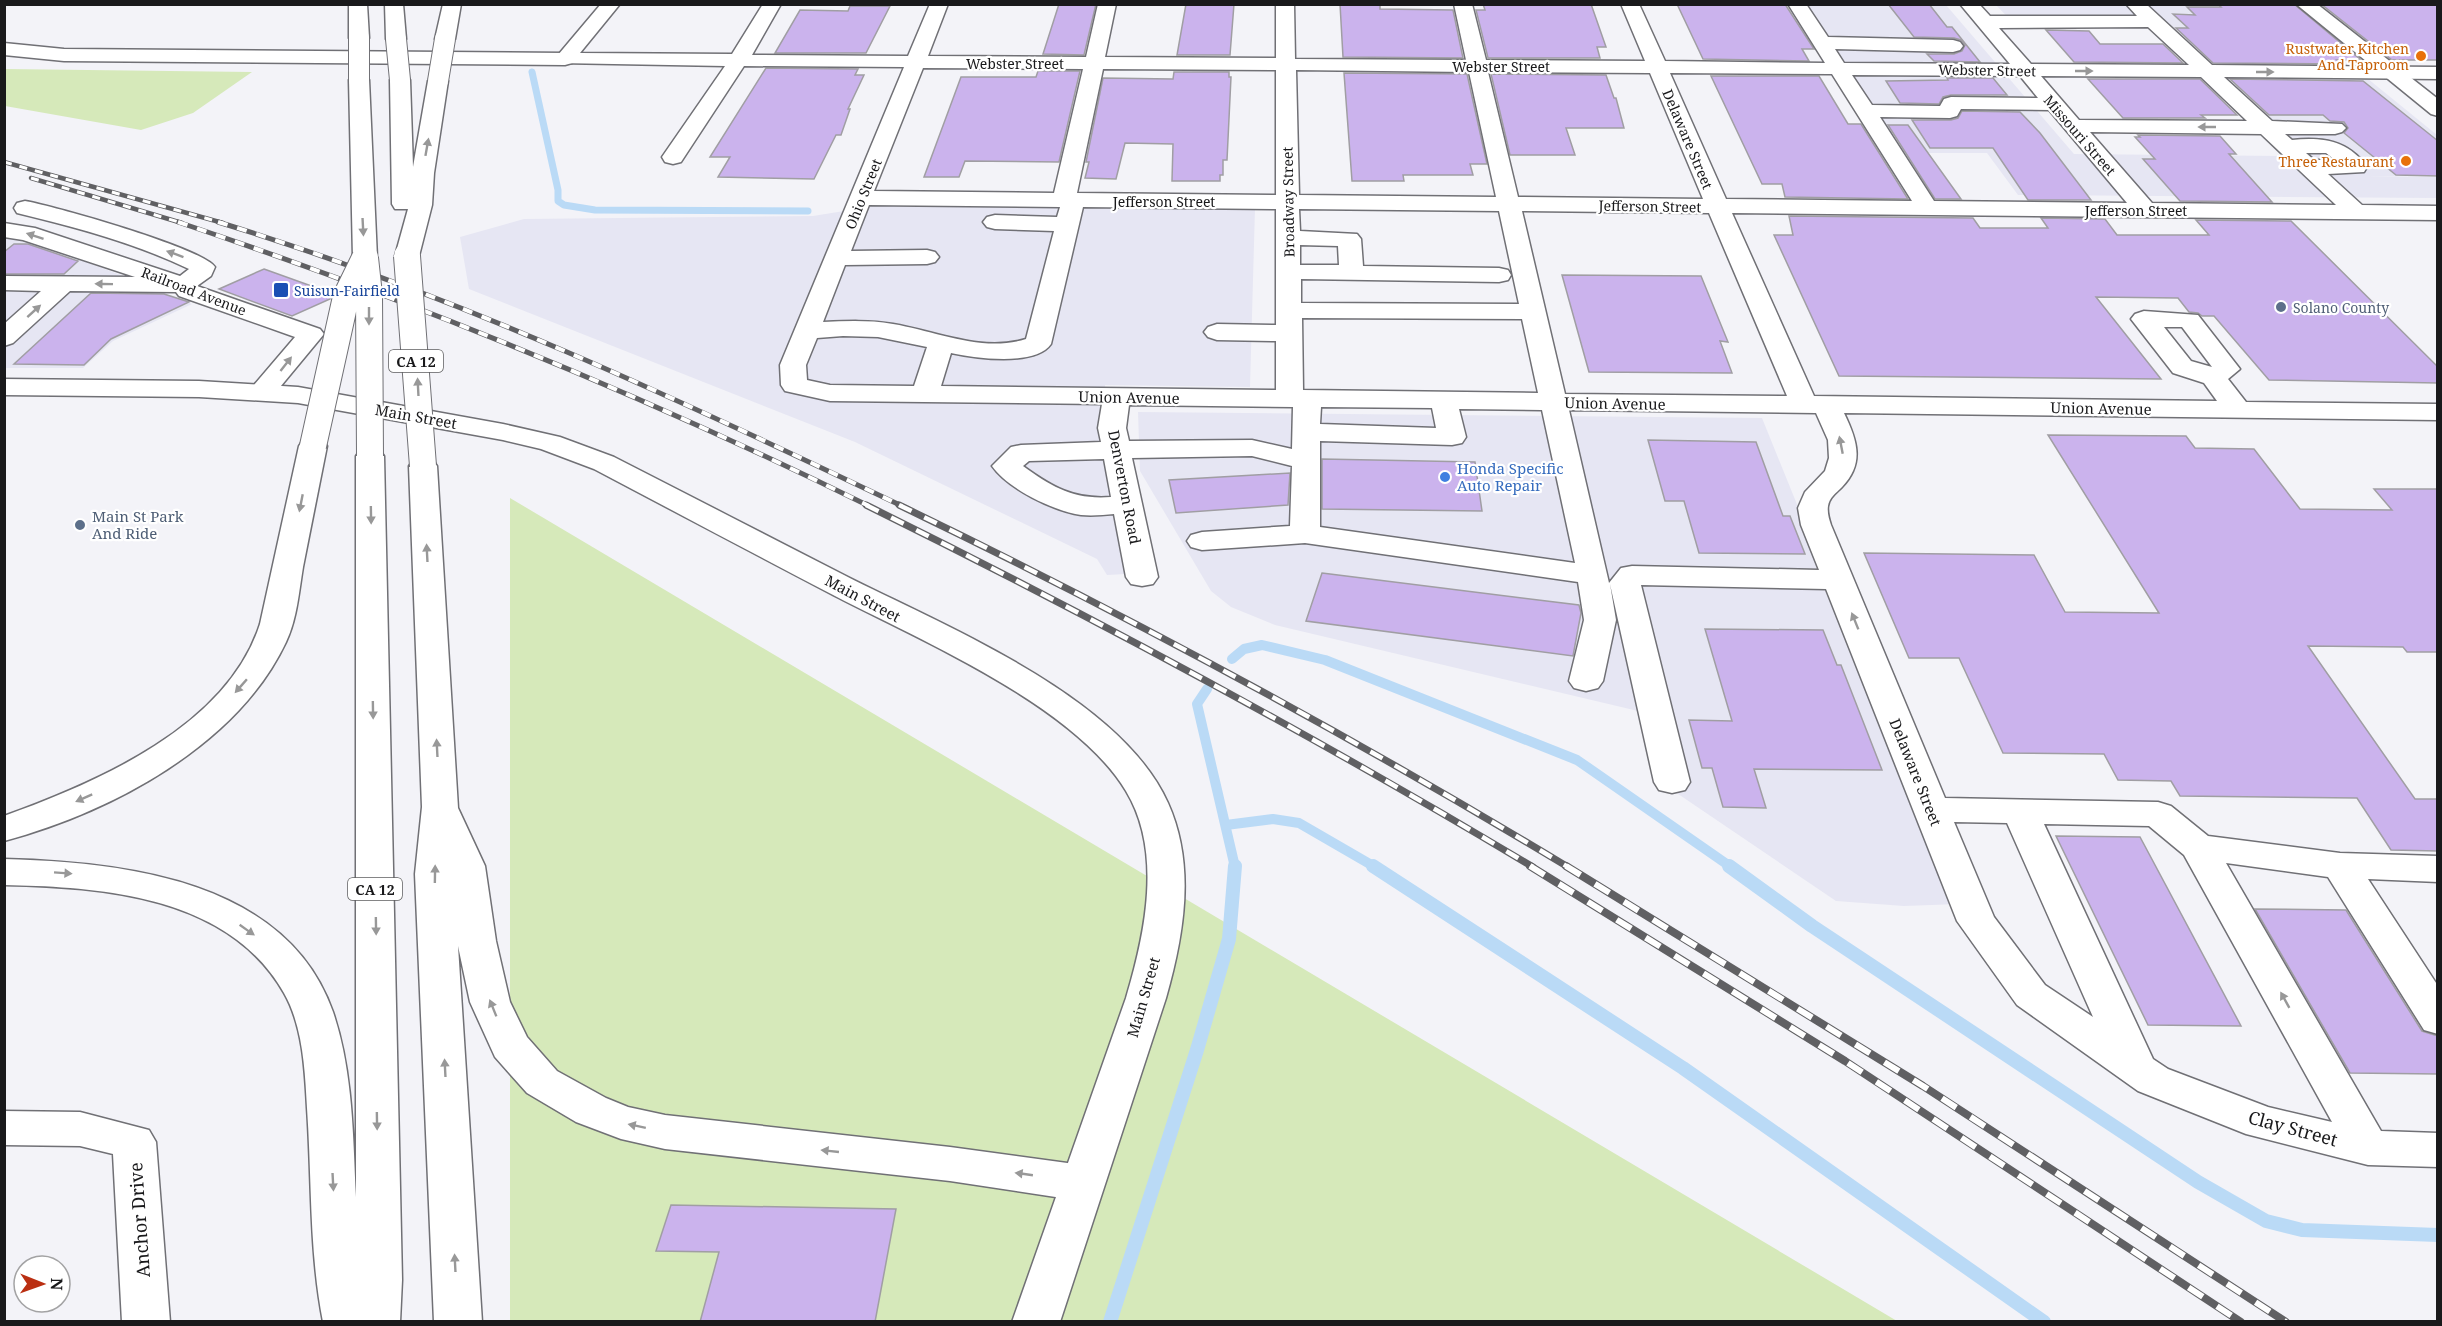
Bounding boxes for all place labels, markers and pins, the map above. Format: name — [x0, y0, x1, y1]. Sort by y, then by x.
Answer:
place label: Rustwater Kitchen And Taproom — [2286, 39, 2409, 74]
marker: Rustwater Kitchen And Taproom — [2414, 49, 2428, 63]
place label: Three Restaurant — [2278, 152, 2394, 171]
marker: Three Restaurant — [2399, 154, 2413, 168]
marker: Suisun-Fairfield — [272, 281, 290, 299]
place label: Suisun-Fairfield — [294, 281, 400, 300]
place label: Solano County — [2293, 298, 2389, 317]
marker: Solano County — [2274, 300, 2288, 314]
place label: Honda Specific Auto Repair — [1457, 458, 1564, 495]
marker: Honda Specific Auto Repair — [1438, 470, 1452, 484]
place label: Main St Park And Ride — [92, 506, 184, 543]
marker: Main St Park And Ride — [73, 518, 87, 532]

